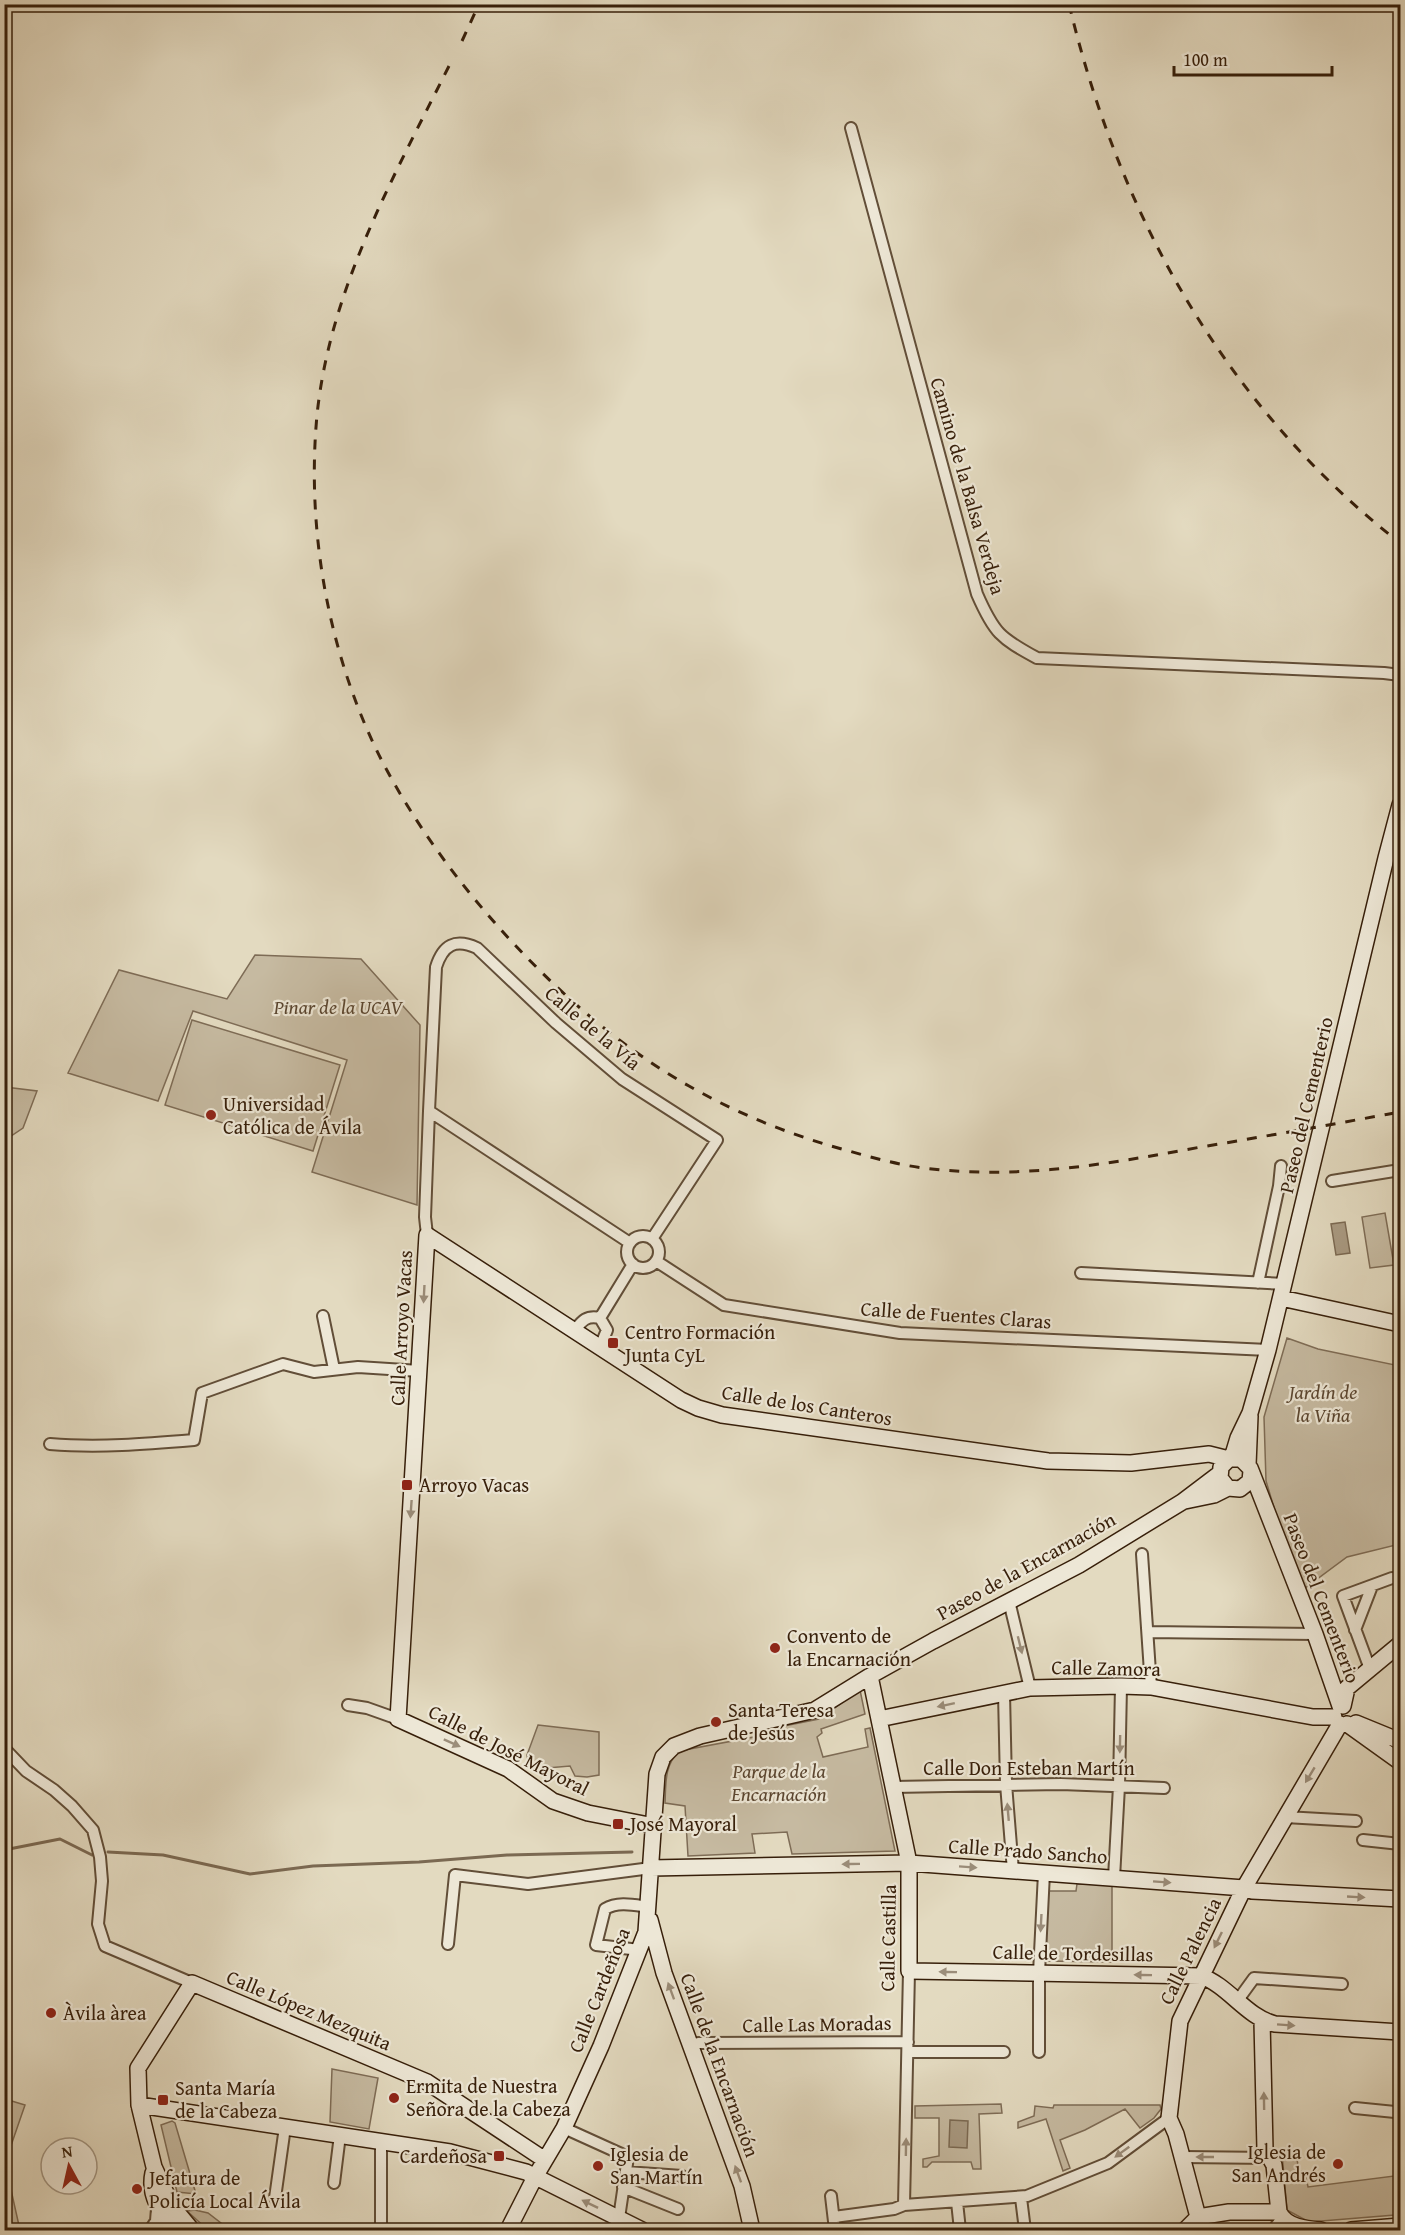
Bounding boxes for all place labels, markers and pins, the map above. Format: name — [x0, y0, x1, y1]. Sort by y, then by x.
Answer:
place label: Universidad Católica de Ávila — [223, 1089, 362, 1141]
marker: Universidad Católica de Ávila — [204, 1108, 218, 1122]
place label: Centro Formación Junta CyL — [622, 1317, 775, 1369]
marker: Centro Formación Junta CyL — [606, 1336, 620, 1350]
place label: Arroyo Vacas — [419, 1470, 529, 1499]
marker: Arroyo Vacas — [400, 1478, 414, 1492]
place label: Convento de la Encarnación — [787, 1621, 911, 1673]
marker: Convento de la Encarnación — [768, 1641, 782, 1655]
place label: Santa Teresa de Jesús — [728, 1695, 834, 1747]
marker: Santa Teresa de Jesús — [709, 1715, 723, 1729]
place label: José Mayoral — [627, 1809, 737, 1838]
marker: José Mayoral — [611, 1817, 625, 1831]
place label: Àvila àrea — [63, 1998, 147, 2027]
marker: Àvila àrea — [44, 2006, 58, 2020]
place label: Ermita de Nuestra Señora de la Cabeza — [406, 2071, 571, 2123]
place label: Santa María de la Cabeza — [175, 2073, 278, 2125]
marker: Ermita de Nuestra Señora de la Cabeza — [387, 2091, 401, 2105]
marker: Santa María de la Cabeza — [156, 2093, 170, 2107]
place label: Iglesia de San Andrés — [1232, 2137, 1326, 2189]
place label: Iglesia de San Martín — [610, 2139, 703, 2191]
place label: Cardeñosa — [400, 2141, 488, 2170]
marker: Cardeñosa — [492, 2149, 506, 2163]
marker: Iglesia de San Andrés — [1331, 2157, 1345, 2171]
marker: Iglesia de San Martín — [591, 2159, 605, 2173]
place label: Jefatura de Policía Local Ávila — [146, 2163, 301, 2215]
marker: Jefatura de Policía Local Ávila — [130, 2182, 144, 2196]

